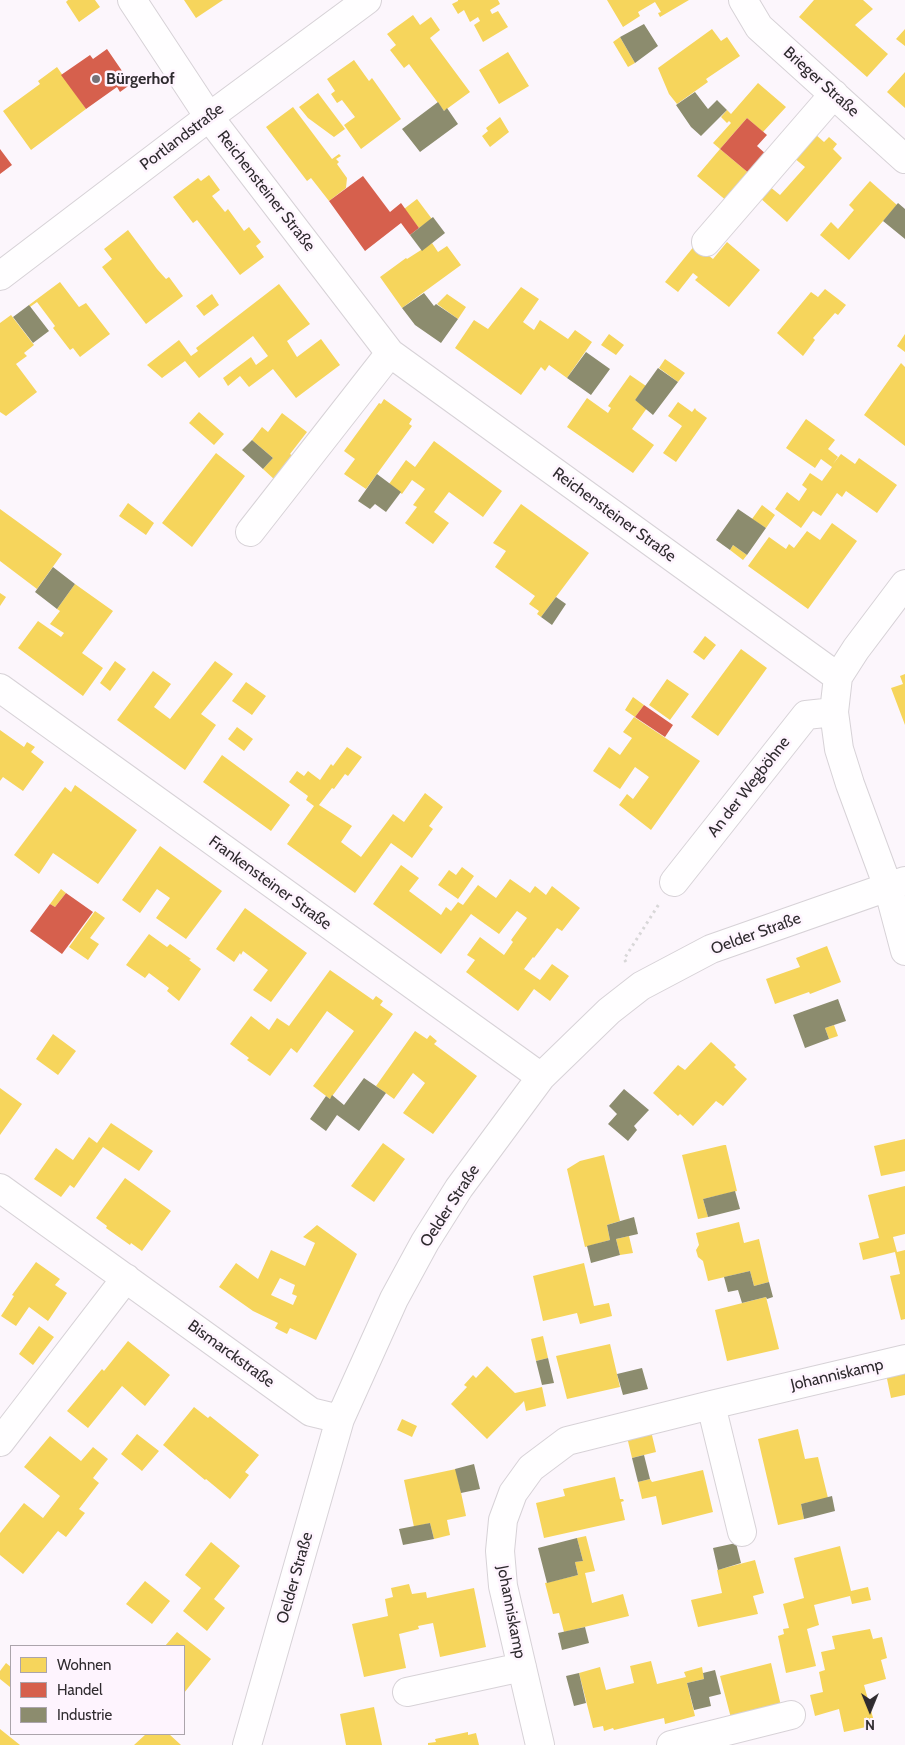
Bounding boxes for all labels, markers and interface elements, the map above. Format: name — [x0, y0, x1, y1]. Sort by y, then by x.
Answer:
street label: Brieger Straße — [779, 43, 863, 121]
place label: Bürgerhof — [106, 69, 175, 89]
marker: Bürgerhof — [90, 73, 102, 85]
street label: Portlandstraße — [137, 99, 227, 175]
street label: Reichensteiner Straße — [213, 127, 319, 255]
street label: Reichensteiner Straße — [549, 464, 679, 566]
street label: An der Wegböhne — [704, 733, 794, 841]
street label: Frankensteiner Straße — [205, 832, 335, 934]
street label: Oelder Straße — [708, 909, 804, 959]
street label: Oelder Straße — [416, 1161, 484, 1251]
street label: Bismarckstraße — [184, 1316, 278, 1392]
street label: Johanniskamp — [789, 1355, 885, 1395]
street label: Oelder Straße — [273, 1530, 317, 1626]
street label: Johanniskamp — [493, 1564, 529, 1660]
legend — [10, 1645, 185, 1735]
text: Wohnen — [57, 1656, 111, 1674]
text: Handel — [57, 1681, 103, 1699]
north arrow — [845, 1685, 895, 1735]
text: Industrie — [57, 1706, 112, 1724]
text: N — [865, 1716, 875, 1734]

